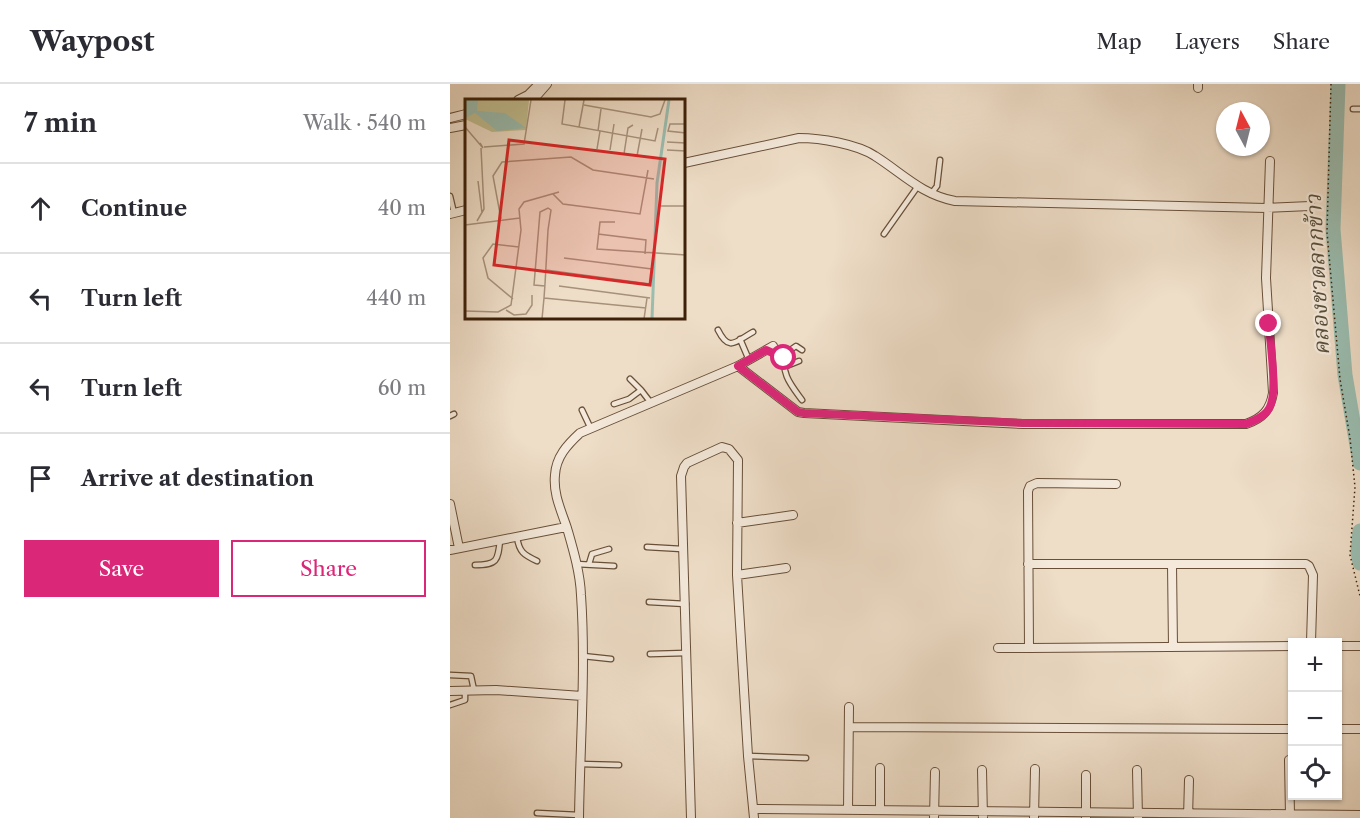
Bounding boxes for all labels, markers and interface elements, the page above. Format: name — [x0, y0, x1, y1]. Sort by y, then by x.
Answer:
text: Waypost — [30, 24, 154, 58]
text: Map — [1097, 29, 1142, 54]
text: Layers — [1175, 29, 1240, 54]
text: Share — [1273, 29, 1330, 54]
inset map — [465, 99, 686, 320]
north arrow — [1216, 102, 1270, 156]
text: 7 min — [24, 107, 97, 139]
text: Walk · 540 m — [303, 111, 426, 135]
icon: ahead — [24, 192, 57, 225]
water label: คลองชวดลากข้าว — [1300, 193, 1335, 356]
text: Continue — [81, 195, 187, 222]
text: 40 m — [378, 196, 426, 220]
icon: left — [24, 282, 57, 315]
text: Turn left — [81, 285, 182, 312]
text: 440 m — [366, 286, 426, 310]
route end — [1255, 310, 1281, 336]
route start — [770, 344, 796, 370]
icon: left — [24, 372, 57, 405]
text: Turn left — [81, 375, 182, 402]
text: 60 m — [378, 376, 426, 400]
icon: arrive — [24, 462, 57, 495]
text: Arrive at destination — [81, 465, 314, 492]
button: Save — [24, 540, 219, 597]
button: Share — [231, 540, 426, 597]
map controls — [1288, 638, 1342, 800]
button: + — [1288, 638, 1342, 692]
button: − — [1288, 692, 1342, 746]
button: locate — [1288, 746, 1342, 800]

